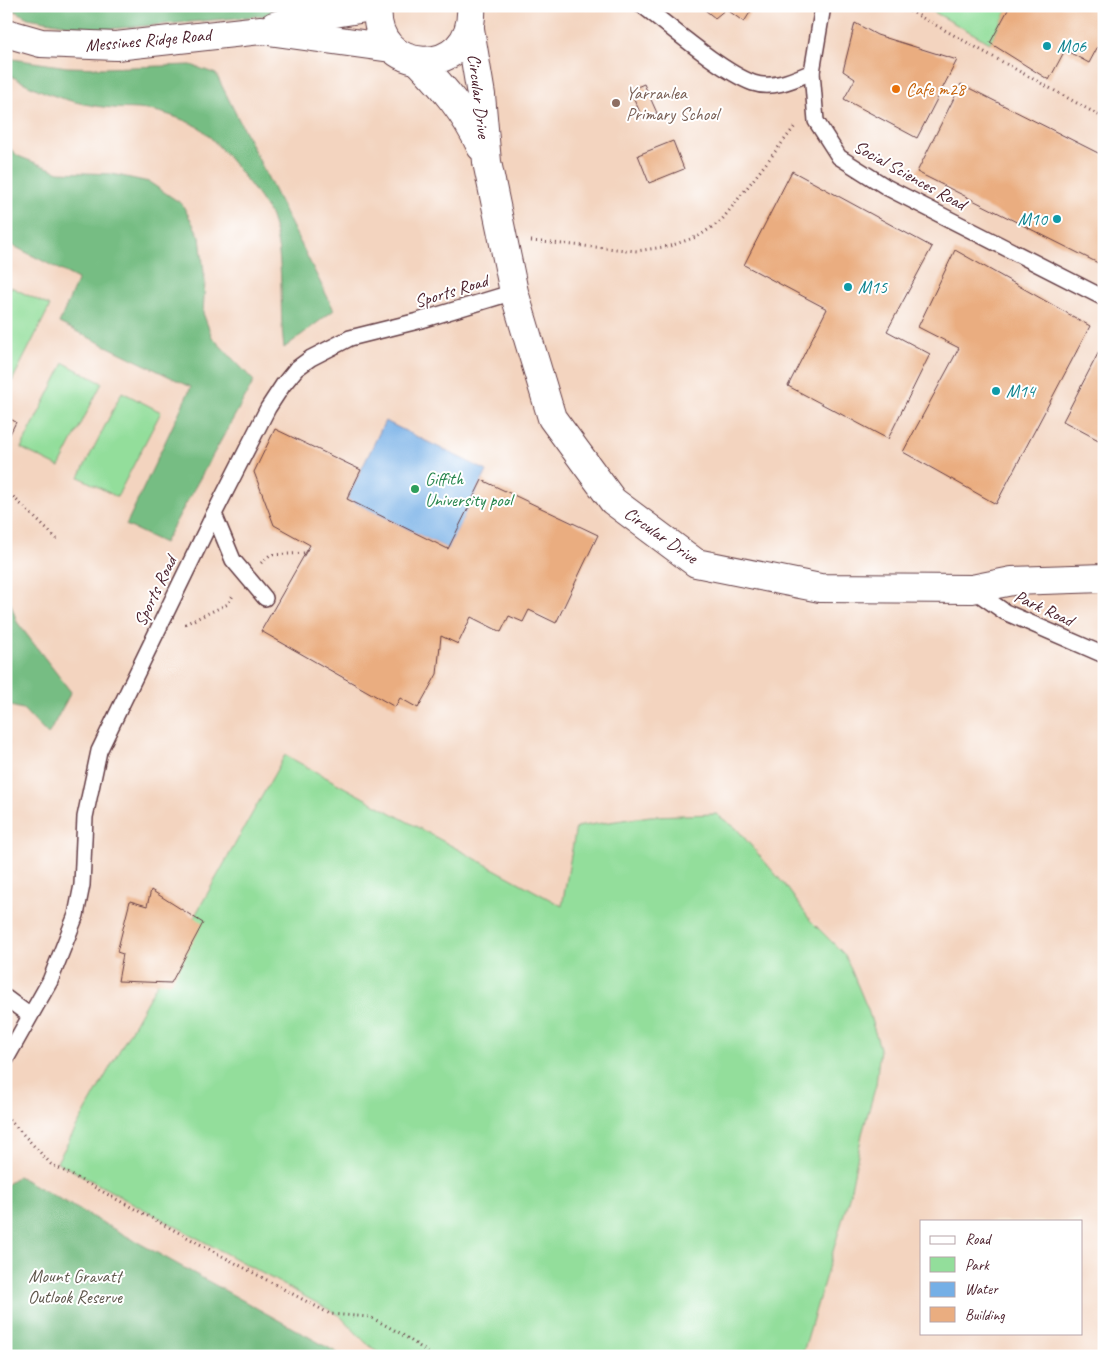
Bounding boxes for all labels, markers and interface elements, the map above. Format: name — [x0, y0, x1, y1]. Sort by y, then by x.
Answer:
street label: Messines Ridge Road — [84, 23, 215, 56]
place label: M06 — [1057, 35, 1087, 57]
marker: M06 — [1041, 40, 1053, 52]
street label: Circular Drive — [463, 53, 495, 140]
place label: Cafe m28 — [906, 78, 967, 100]
place label: Yarranlea Primary School — [626, 82, 721, 125]
marker: Cafe m28 — [890, 83, 902, 95]
marker: Yarranlea Primary School — [610, 97, 622, 109]
street label: Social Sciences Road — [850, 135, 973, 216]
place label: M10 — [1018, 208, 1049, 230]
marker: M10 — [1051, 213, 1063, 225]
street label: Sports Road — [412, 269, 493, 313]
place label: M15 — [858, 276, 888, 298]
marker: M15 — [842, 281, 854, 293]
place label: M14 — [1006, 380, 1037, 402]
marker: M14 — [990, 385, 1002, 397]
place label: Giffith University pool — [425, 468, 515, 511]
marker: Giffith University pool — [409, 483, 421, 495]
street label: Circular Drive — [620, 502, 703, 569]
street label: Sports Road — [129, 550, 183, 630]
street label: Park Road — [1011, 585, 1080, 632]
legend — [920, 1220, 1082, 1334]
text: Road — [965, 1230, 992, 1249]
text: Park — [965, 1256, 990, 1275]
park label: Mount Gravatt Outlook Reserve — [28, 1265, 124, 1308]
text: Water — [965, 1280, 999, 1299]
text: Building — [965, 1306, 1005, 1325]

